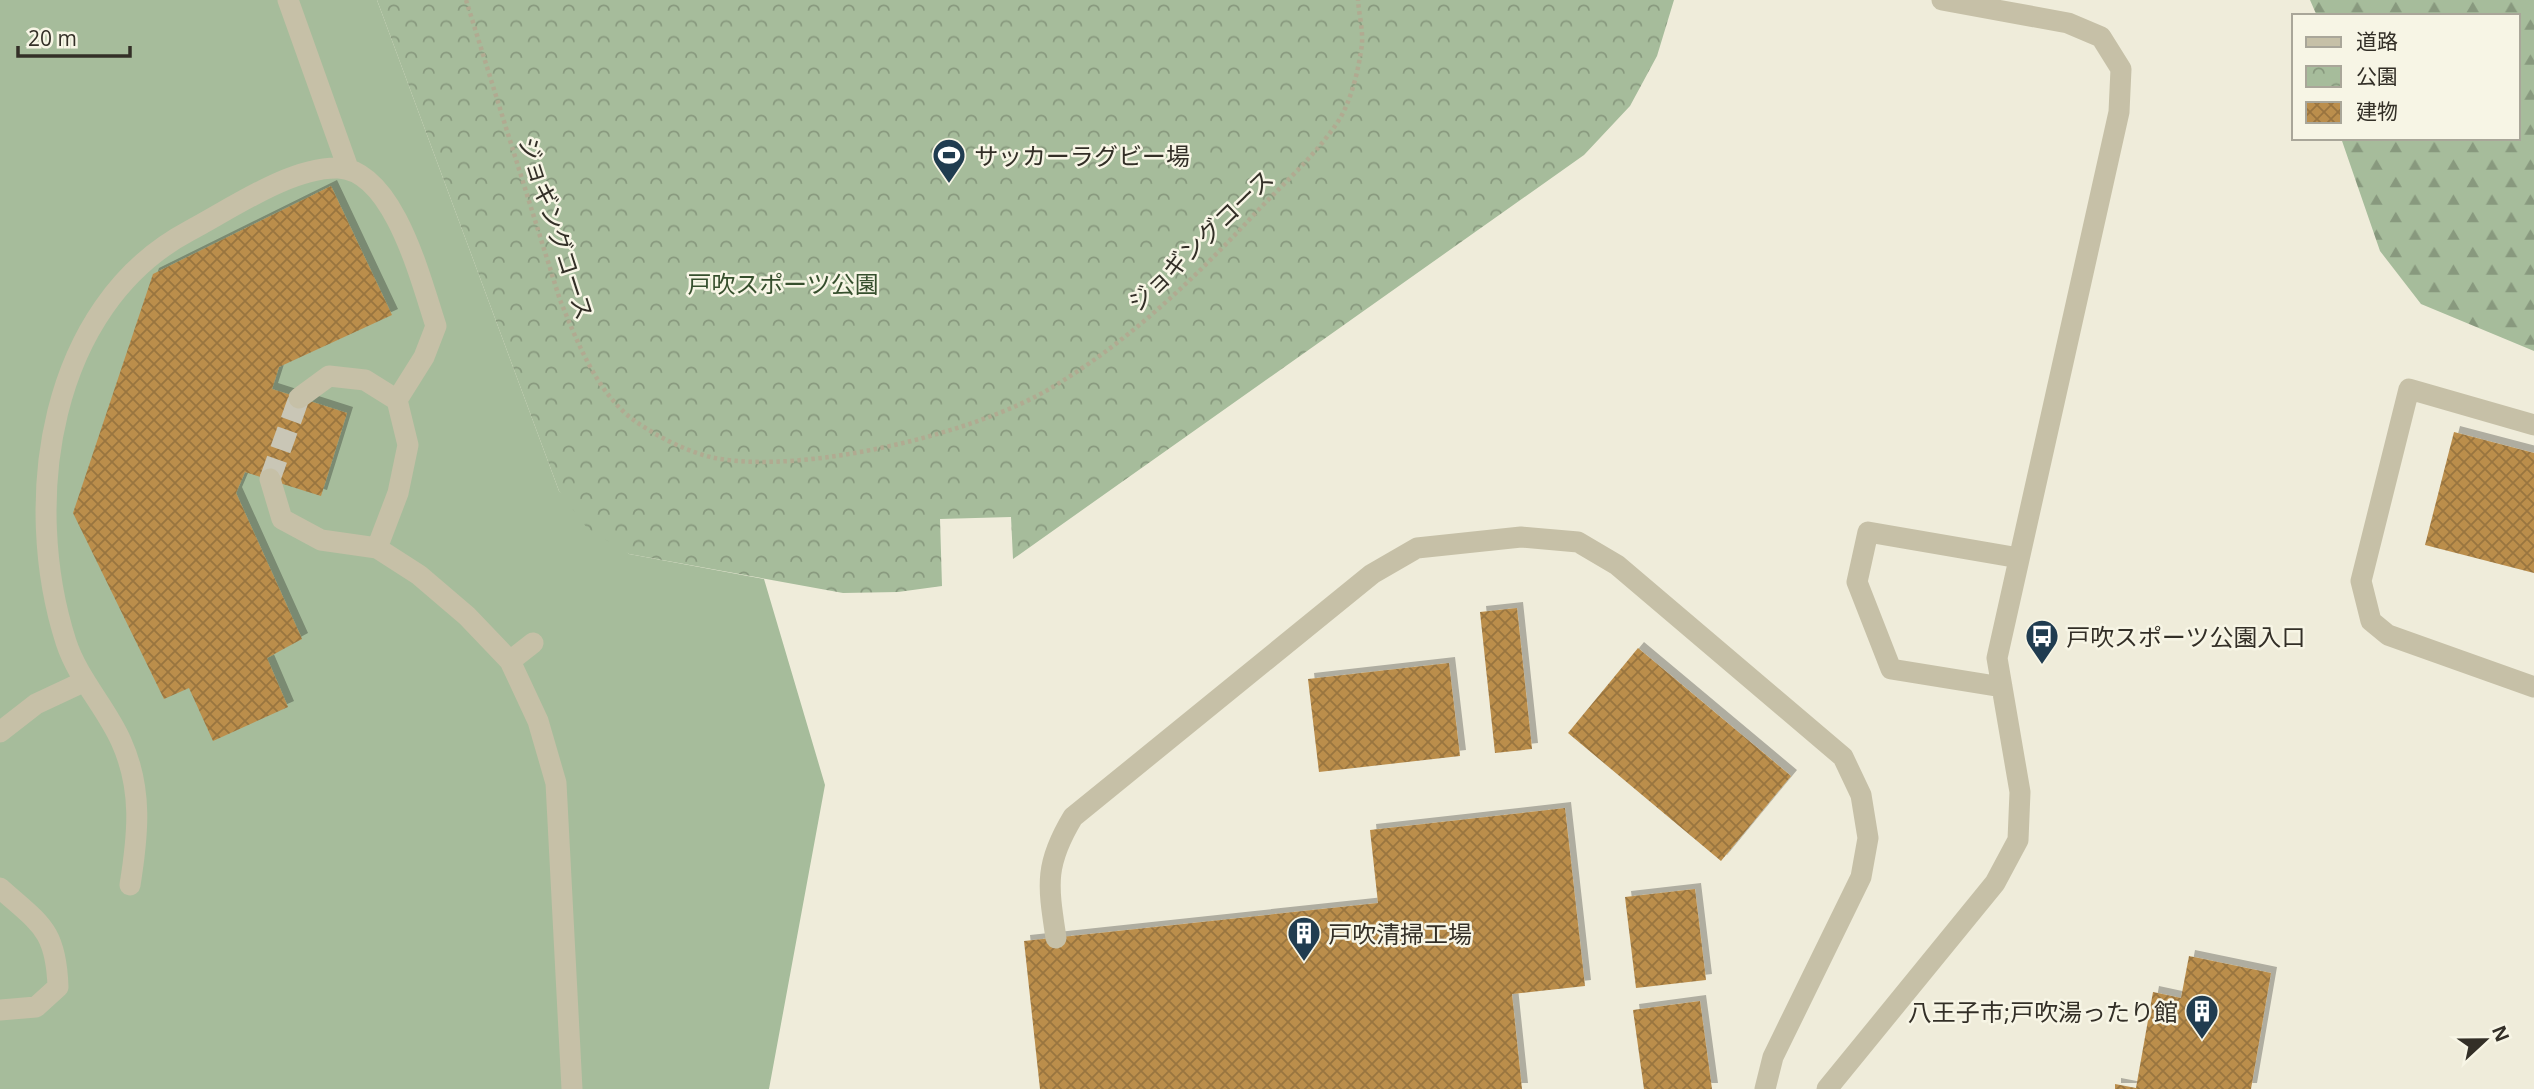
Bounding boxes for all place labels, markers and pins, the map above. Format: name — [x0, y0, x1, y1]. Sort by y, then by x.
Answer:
sports icon: サッカーラグビー場 — [930, 136, 968, 185]
place label: サッカーラグビー場 — [974, 139, 1190, 172]
bus stop icon: 戸吹スポーツ公園入口 — [2023, 617, 2061, 666]
place label: 戸吹スポーツ公園入口 — [2066, 620, 2306, 653]
building icon: 戸吹清掃工場 — [1285, 914, 1323, 963]
place label: 戸吹清掃工場 — [1328, 917, 1472, 950]
building icon: 八王子市;戸吹湯ったり館 — [2183, 992, 2221, 1041]
place label: 八王子市;戸吹湯ったり館 — [1908, 995, 2178, 1028]

